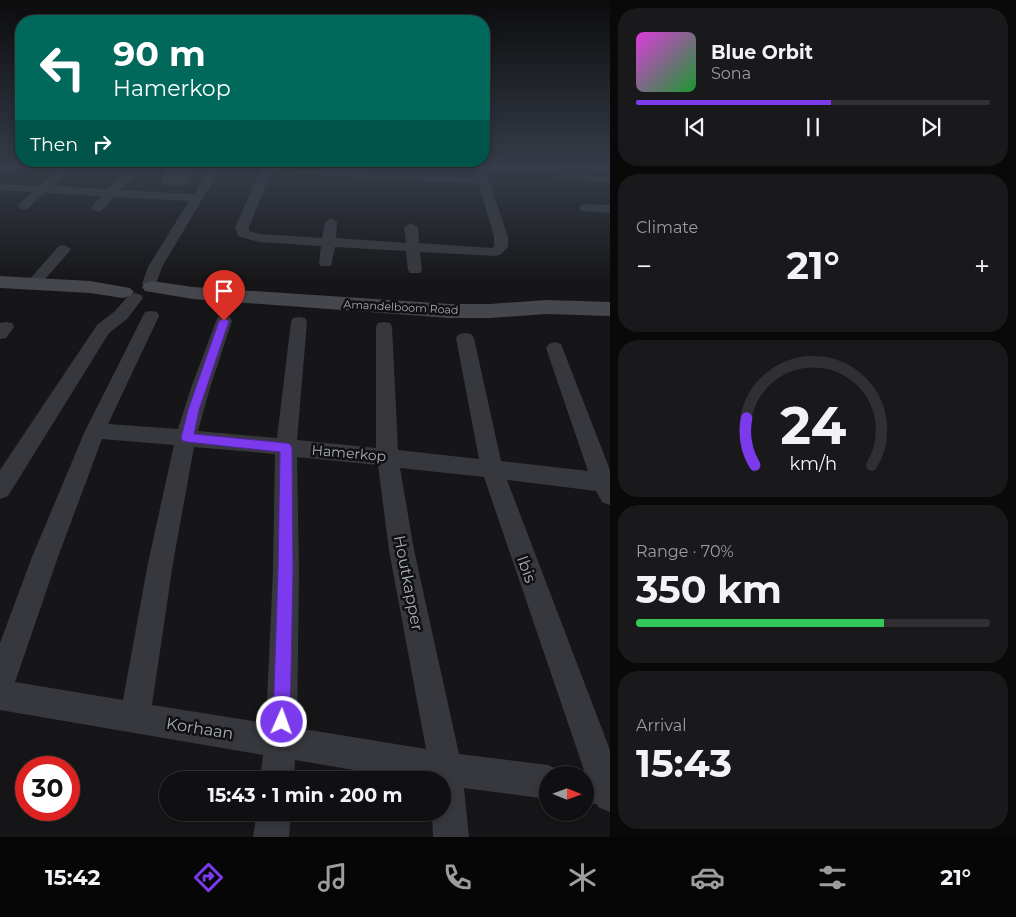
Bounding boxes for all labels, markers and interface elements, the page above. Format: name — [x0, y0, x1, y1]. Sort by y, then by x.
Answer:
text: 90 m — [113, 32, 206, 75]
icon: left — [30, 35, 95, 100]
text: Blue Orbit — [711, 41, 813, 64]
text: Sona — [711, 64, 751, 83]
text: Hamerkop — [113, 75, 231, 102]
icon: previous — [681, 113, 709, 141]
icon: pause — [799, 113, 827, 141]
icon: next — [917, 113, 945, 141]
icon: right — [88, 130, 116, 158]
text: Then — [30, 133, 78, 156]
text: Climate — [636, 218, 698, 237]
text: 21° — [786, 242, 840, 289]
text: − — [636, 249, 652, 283]
text: + — [974, 249, 990, 283]
pin — [203, 270, 245, 321]
icon: arrive — [210, 277, 238, 305]
street label: Amandelboom Road — [343, 297, 459, 317]
text: 24 — [780, 394, 846, 457]
street label: Hamerkop — [311, 441, 387, 465]
text: km/h — [789, 453, 837, 474]
street label: Houtkapper — [390, 534, 427, 632]
text: Range · 70% — [636, 542, 734, 561]
street label: Ibis — [513, 553, 540, 586]
text: 350 km — [636, 566, 782, 613]
position arrow — [255, 695, 307, 747]
street label: Korhaan — [165, 714, 235, 743]
text: Arrival — [636, 716, 686, 735]
text: 15:43 — [636, 740, 732, 787]
speed limit sign: 30 — [15, 756, 80, 821]
north arrow — [539, 766, 594, 821]
map controls — [539, 766, 594, 821]
text: 15:43 · 1 min · 200 m — [208, 784, 402, 807]
icon: directions — [191, 860, 226, 895]
icon: music — [315, 860, 350, 895]
icon: phone — [440, 860, 475, 895]
icon: climate — [565, 860, 600, 895]
icon: car — [690, 860, 725, 895]
icon: filters — [815, 860, 850, 895]
text: 15:42 — [45, 864, 101, 891]
text: 21° — [940, 864, 971, 891]

